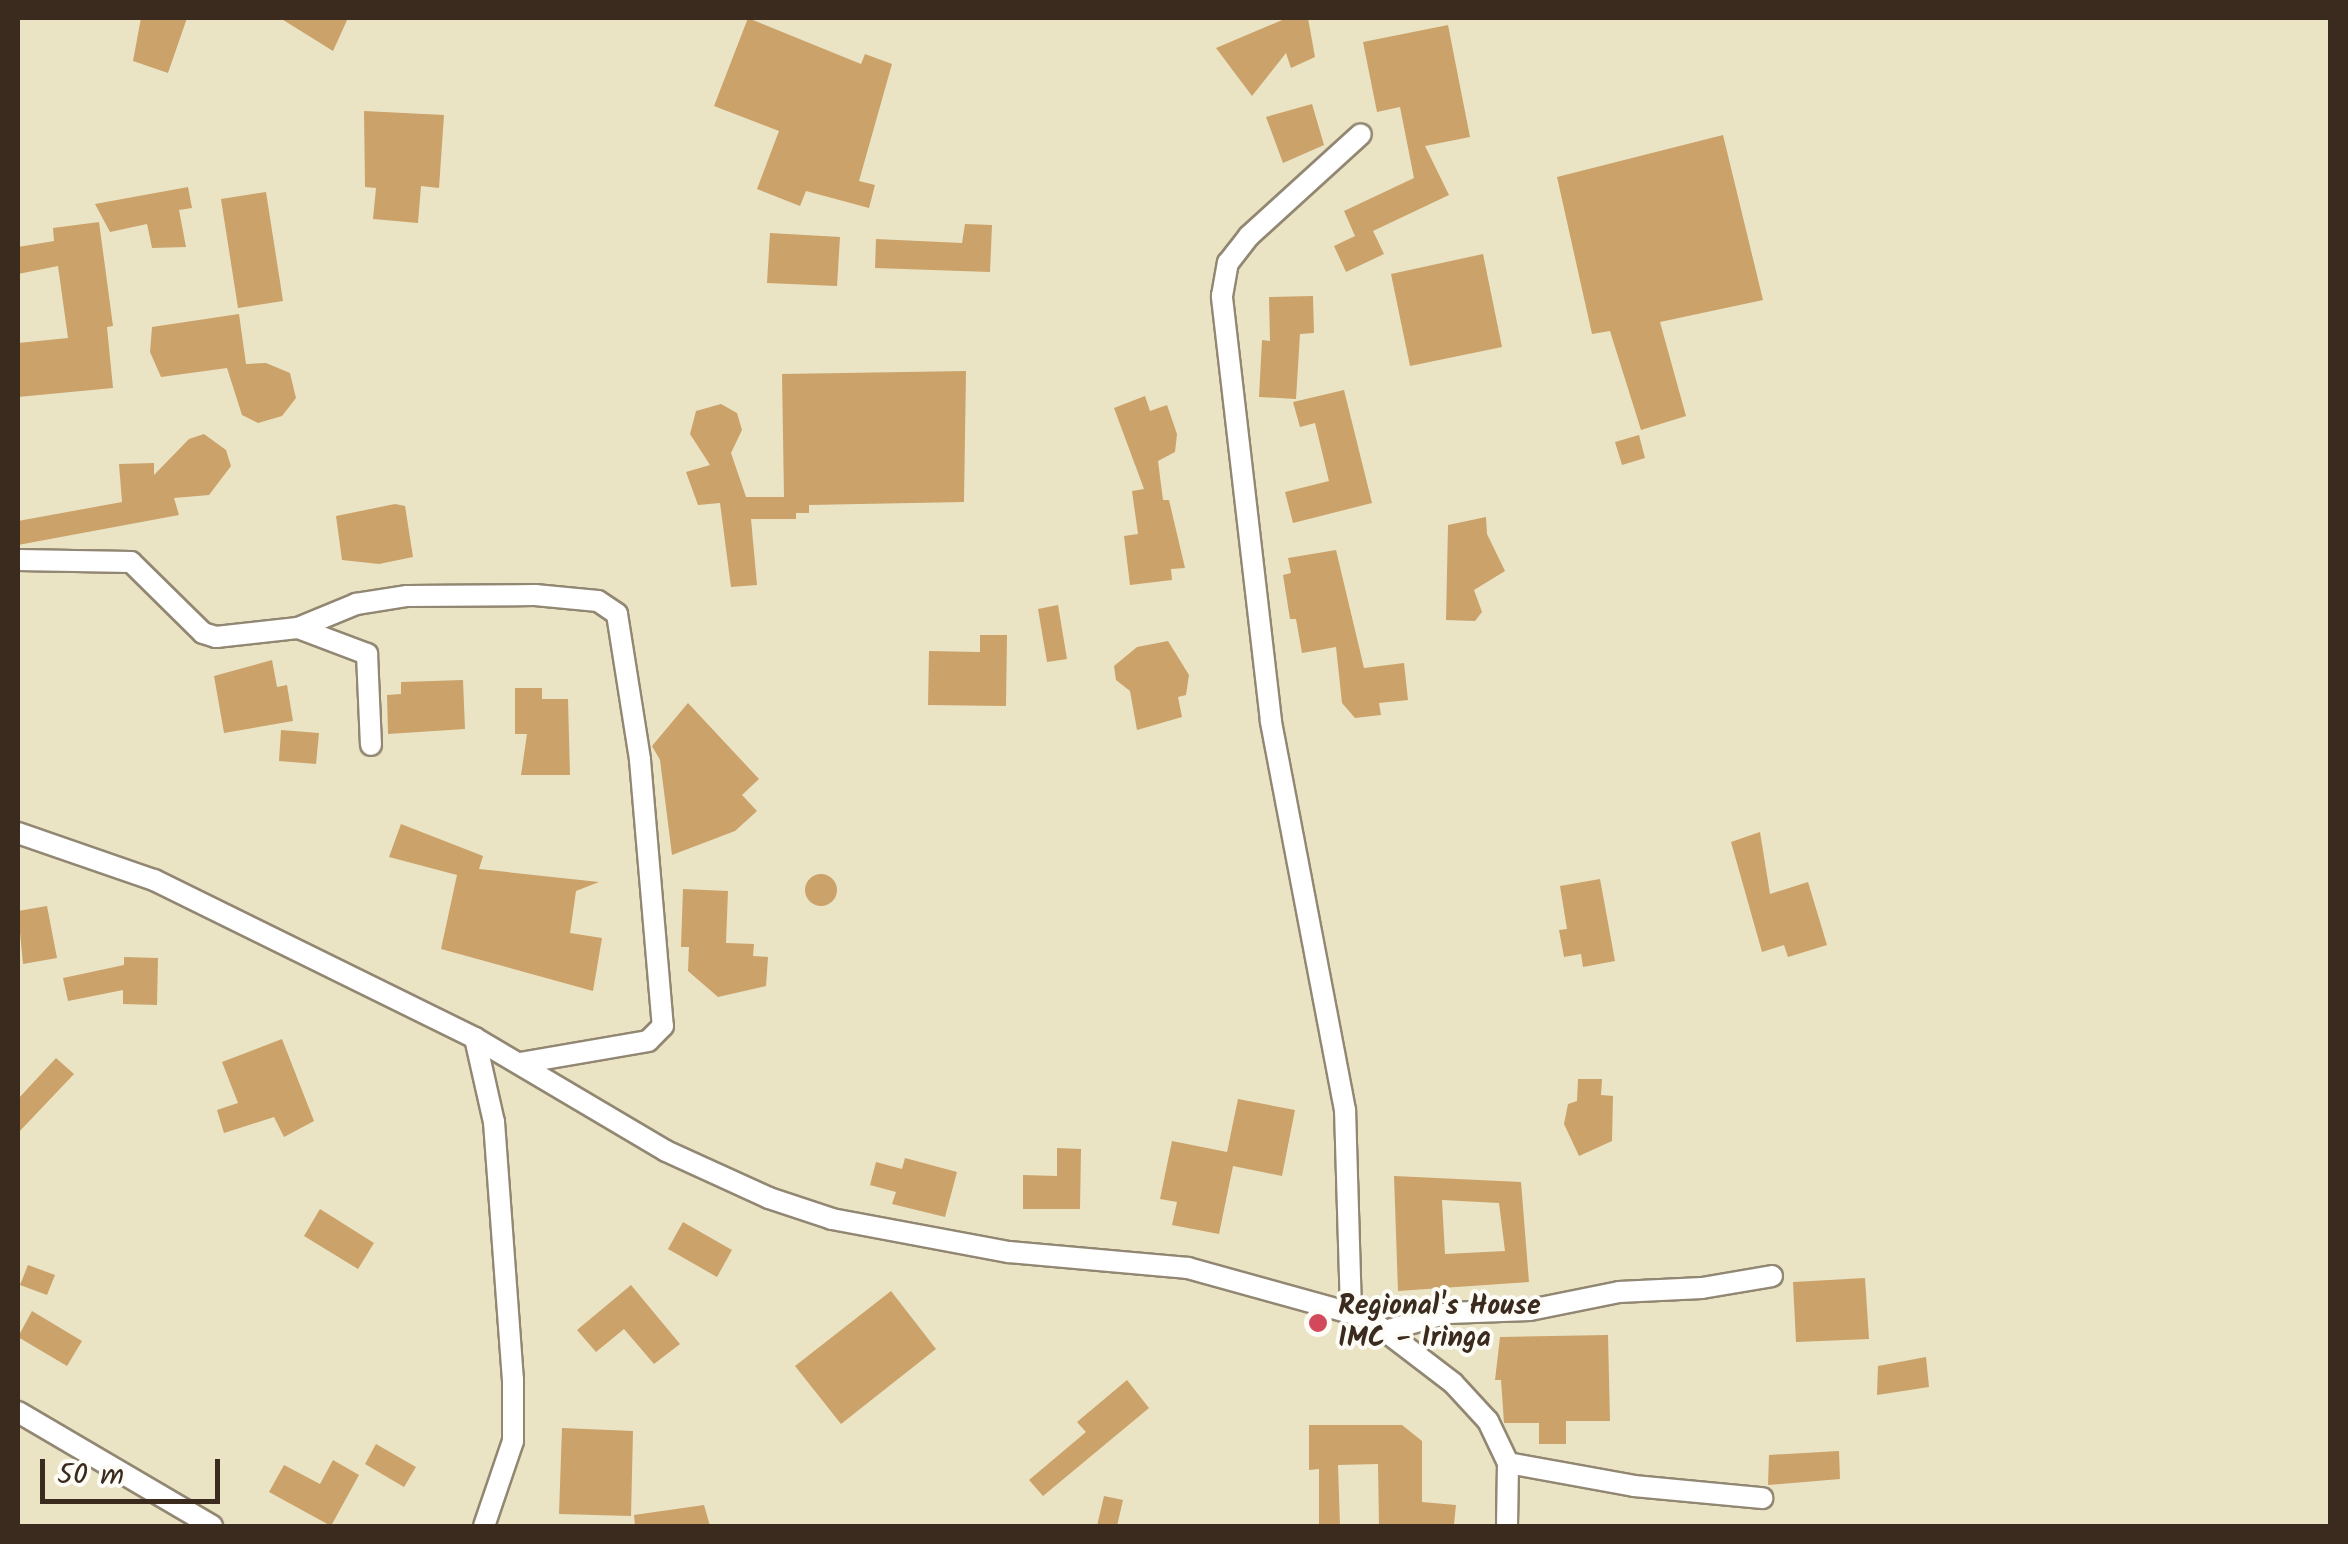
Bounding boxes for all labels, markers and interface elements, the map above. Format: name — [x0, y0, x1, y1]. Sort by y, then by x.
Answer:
place label: Regional's House IMC - Iringa — [1338, 1290, 1541, 1356]
marker: Regional's House IMC - Iringa — [1307, 1312, 1329, 1334]
scale bar — [45, 1439, 225, 1501]
text: 50 m — [57, 1452, 124, 1500]

